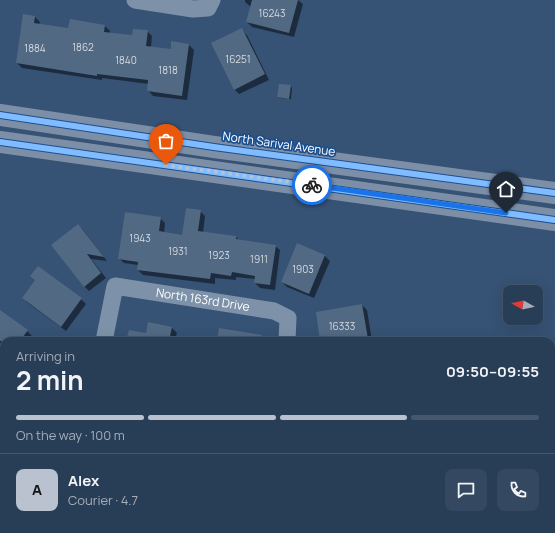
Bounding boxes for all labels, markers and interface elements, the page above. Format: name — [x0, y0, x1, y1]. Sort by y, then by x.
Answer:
house number: 16243 — [258, 6, 286, 20]
house number: 1862 — [72, 40, 94, 54]
house number: 1884 — [24, 41, 46, 55]
house number: 16251 — [225, 52, 251, 66]
house number: 1840 — [115, 53, 137, 67]
house number: 1818 — [158, 63, 178, 77]
pin — [149, 124, 183, 165]
street label: North Sarival Avenue — [222, 127, 337, 160]
icon: bag — [155, 130, 177, 152]
courier — [292, 165, 332, 205]
pin — [489, 172, 523, 213]
icon: bike — [301, 174, 323, 196]
icon: home — [495, 178, 517, 200]
house number: 1943 — [129, 231, 151, 245]
house number: 1931 — [168, 244, 188, 258]
house number: 1923 — [208, 248, 230, 262]
house number: 1911 — [250, 252, 268, 266]
house number: 1903 — [292, 262, 314, 276]
street label: North 163rd Drive — [155, 284, 251, 315]
north arrow — [503, 285, 543, 325]
map controls — [503, 285, 543, 325]
house number: 16333 — [329, 319, 355, 333]
text: Arriving in — [16, 347, 75, 365]
text: 09:50–09:55 — [446, 361, 539, 382]
text: 2 min — [16, 362, 84, 398]
text: On the way · 100 m — [16, 426, 125, 444]
button: chat — [445, 469, 487, 511]
button: phone — [497, 469, 539, 511]
text: Alex — [68, 470, 99, 491]
text: A — [32, 479, 42, 500]
text: Courier · 4.7 — [68, 491, 138, 509]

